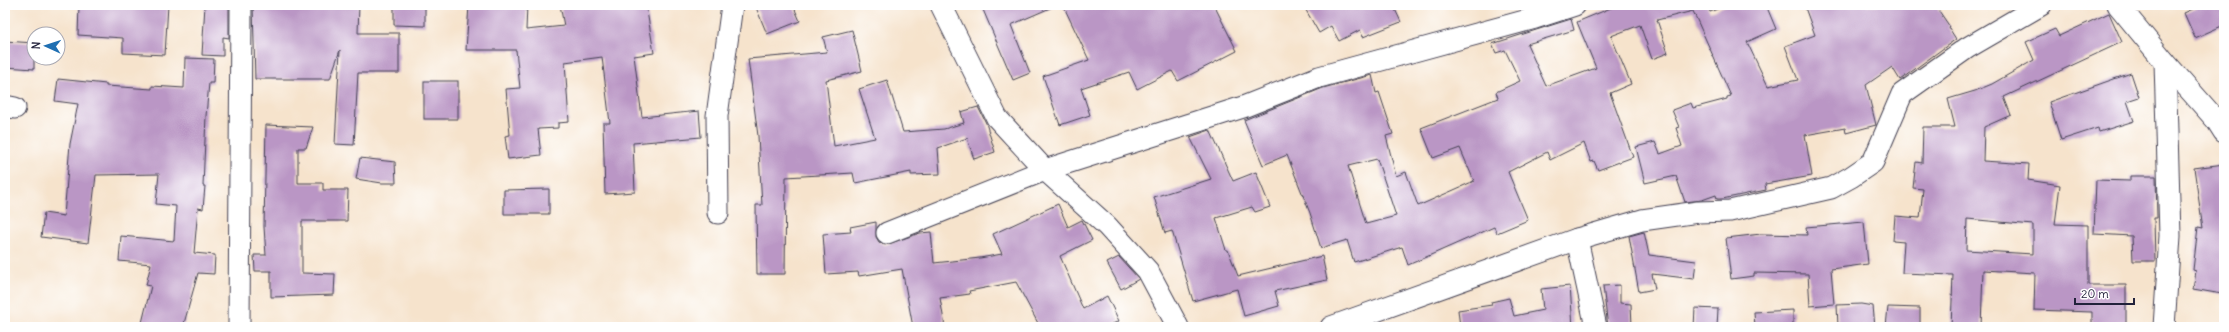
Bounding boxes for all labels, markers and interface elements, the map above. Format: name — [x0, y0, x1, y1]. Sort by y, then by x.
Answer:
north arrow — [26, 26, 66, 66]
text: N — [29, 41, 43, 50]
scale bar — [2075, 280, 2134, 306]
text: 20 m — [2081, 286, 2109, 301]

